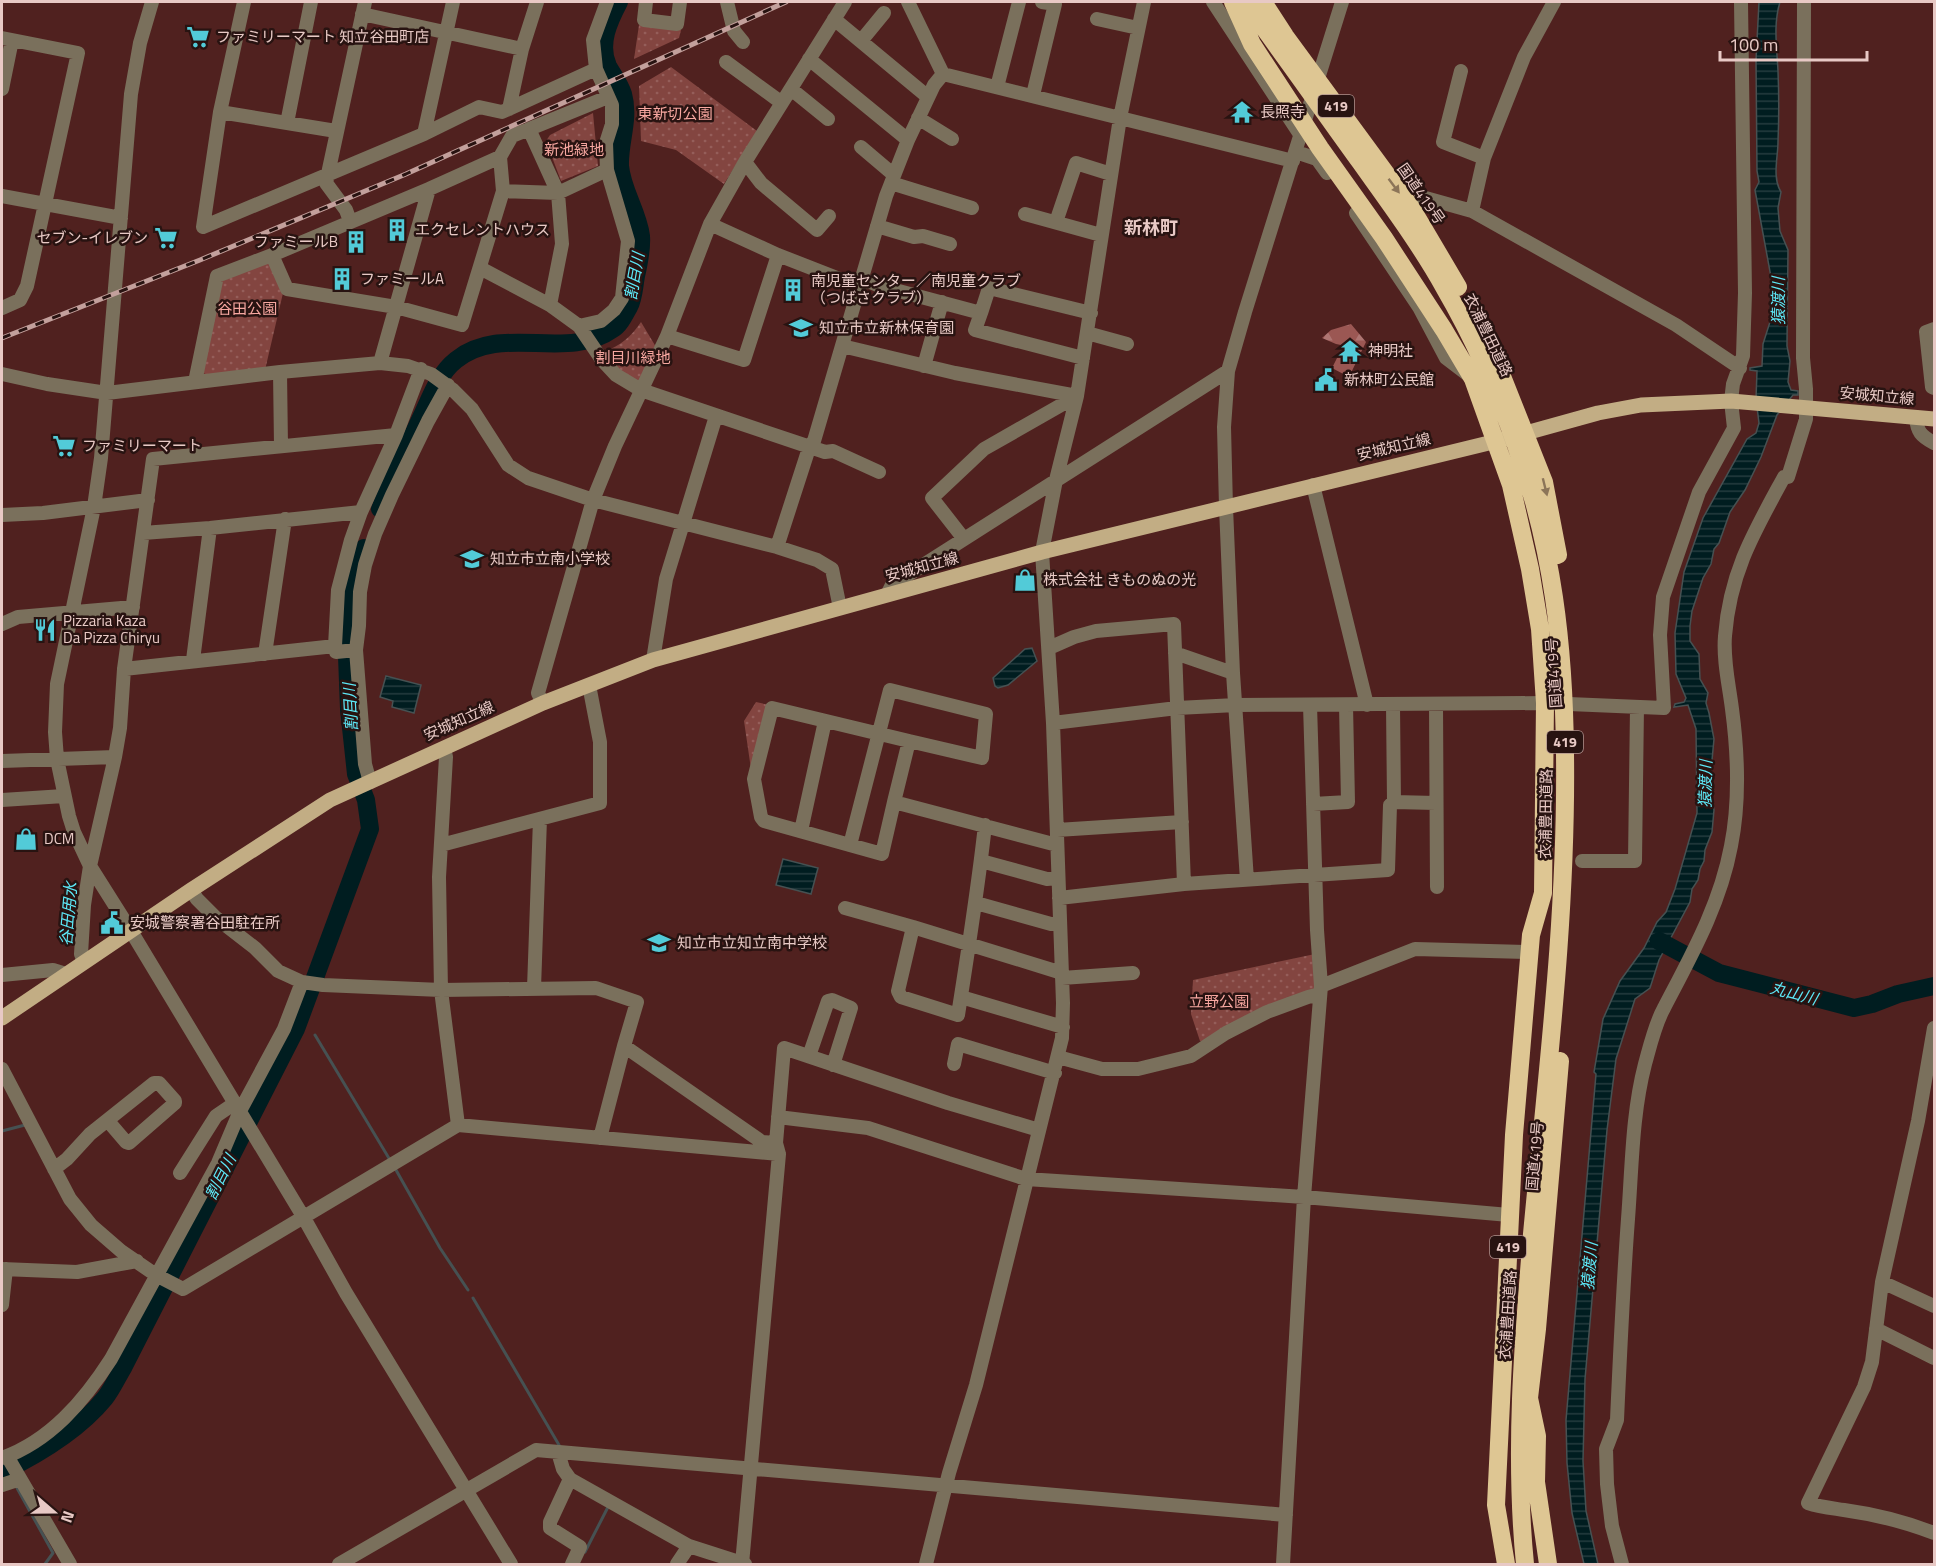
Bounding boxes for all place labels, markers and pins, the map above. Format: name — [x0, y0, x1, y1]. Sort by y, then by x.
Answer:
supermarket icon: ファミリーマート 知立谷田町店 — [185, 24, 211, 50]
place label: ファミリーマート 知立谷田町店 — [216, 25, 429, 48]
temple icon: 長照寺 — [1229, 99, 1255, 125]
place label: 長照寺 — [1260, 100, 1305, 123]
building icon: エクセレントハウス — [384, 217, 410, 243]
place label: エクセレントハウス — [415, 218, 550, 241]
supermarket icon: セブン-イレブン — [153, 225, 179, 251]
place label: セブン-イレブン — [36, 226, 148, 249]
building icon: ファミールB — [343, 229, 369, 255]
place label: ファミールB — [254, 230, 338, 253]
building icon: ファミールA — [329, 266, 355, 292]
place label: ファミールA — [360, 267, 444, 290]
place label: 南児童センター／南児童クラブ （つばさクラブ） — [811, 269, 1021, 309]
building icon: 南児童センター／南児童クラブ （つばさクラブ） — [780, 277, 806, 303]
school or university icon: 知立市立新林保育園 — [788, 315, 814, 341]
place label: 知立市立新林保育園 — [819, 316, 954, 339]
temple icon: 神明社 — [1337, 338, 1363, 364]
place label: 神明社 — [1368, 339, 1413, 362]
public building icon: 新林町公民館 — [1313, 367, 1339, 393]
place label: 新林町公民館 — [1344, 368, 1434, 391]
supermarket icon: ファミリーマート — [51, 433, 77, 459]
place label: ファミリーマート — [82, 434, 202, 457]
school or university icon: 知立市立南小学校 — [459, 546, 485, 572]
place label: 知立市立南小学校 — [490, 547, 610, 570]
shop icon: 株式会社 きものぬの光 — [1012, 567, 1038, 593]
place label: 株式会社 きものぬの光 — [1043, 568, 1196, 591]
place label: Pizzaria Kaza Da Pizza Chiryu — [63, 609, 160, 649]
restaurant icon: Pizzaria Kaza Da Pizza Chiryu — [32, 617, 58, 643]
shop icon: DCM — [13, 826, 39, 852]
place label: DCM — [44, 827, 74, 850]
public building icon: 安城警察署谷田駐在所 — [99, 910, 125, 936]
place label: 安城警察署谷田駐在所 — [130, 911, 280, 934]
school or university icon: 知立市立知立南中学校 — [646, 930, 672, 956]
place label: 知立市立知立南中学校 — [677, 931, 827, 954]

